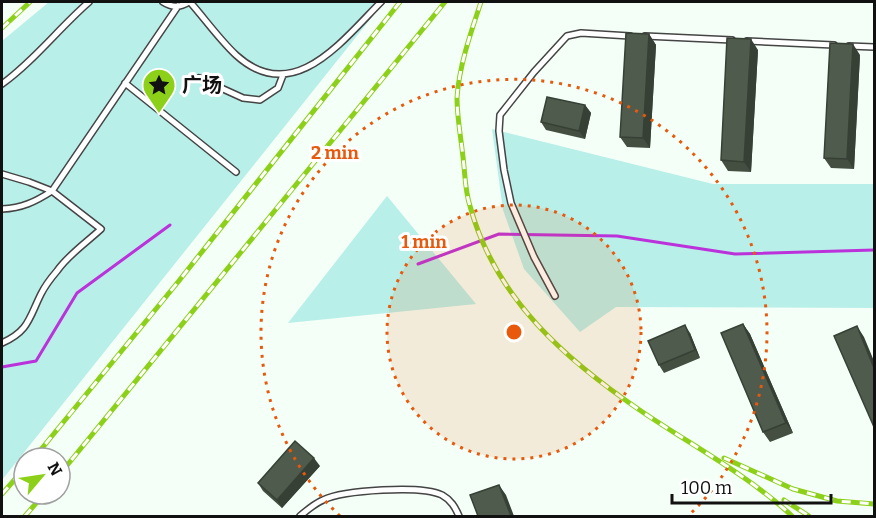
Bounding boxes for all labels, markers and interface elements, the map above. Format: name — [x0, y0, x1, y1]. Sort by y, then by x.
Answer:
place icon: 广场 — [141, 67, 177, 114]
place label: 广场 — [182, 73, 222, 97]
text: 2 min — [311, 142, 359, 164]
text: 1 min — [401, 231, 447, 253]
centre of rings — [504, 322, 524, 342]
north arrow — [12, 446, 72, 506]
text: N — [43, 459, 66, 479]
scale bar — [672, 467, 831, 505]
text: 100 m — [681, 477, 732, 499]

